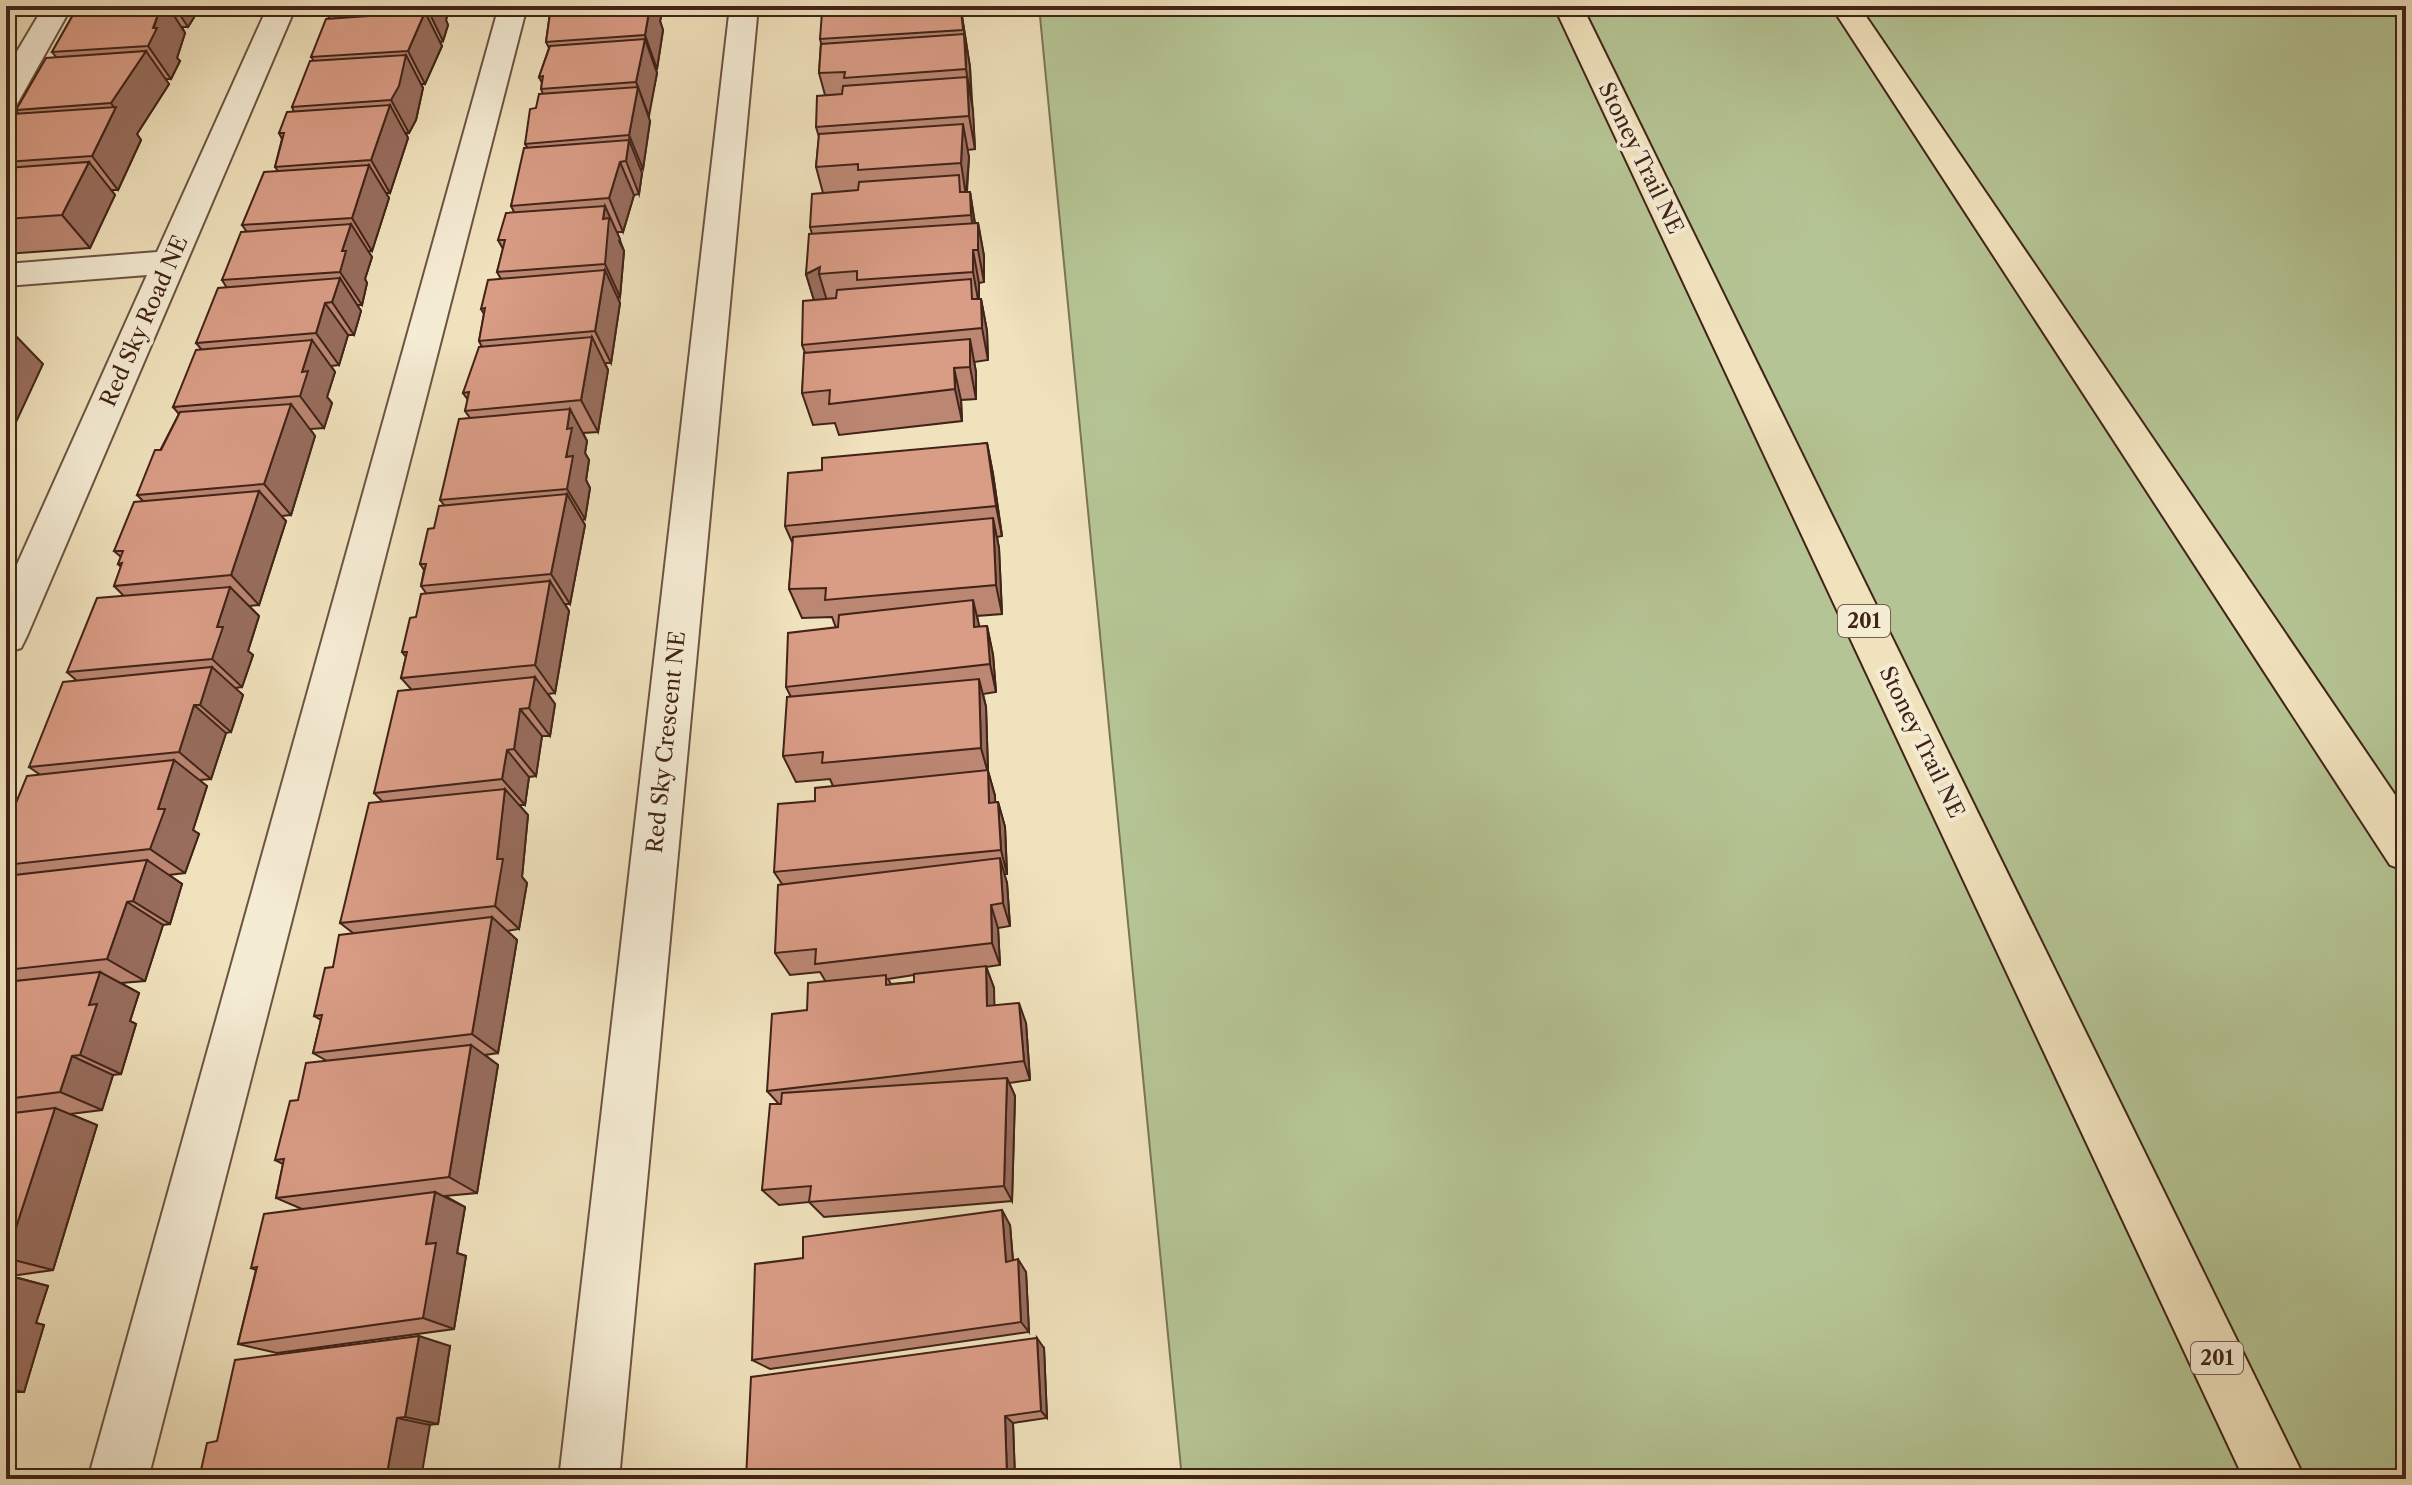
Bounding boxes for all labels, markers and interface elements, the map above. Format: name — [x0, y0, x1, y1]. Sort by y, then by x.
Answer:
street label: Stoney Trail NE — [1593, 78, 1689, 238]
street label: Red Sky Road NE — [94, 231, 194, 411]
road number: 201 — [1838, 605, 1890, 637]
street label: Red Sky Crescent NE — [641, 630, 691, 854]
street label: Stoney Trail NE — [1874, 662, 1970, 822]
road number: 201 — [2191, 1342, 2243, 1374]

